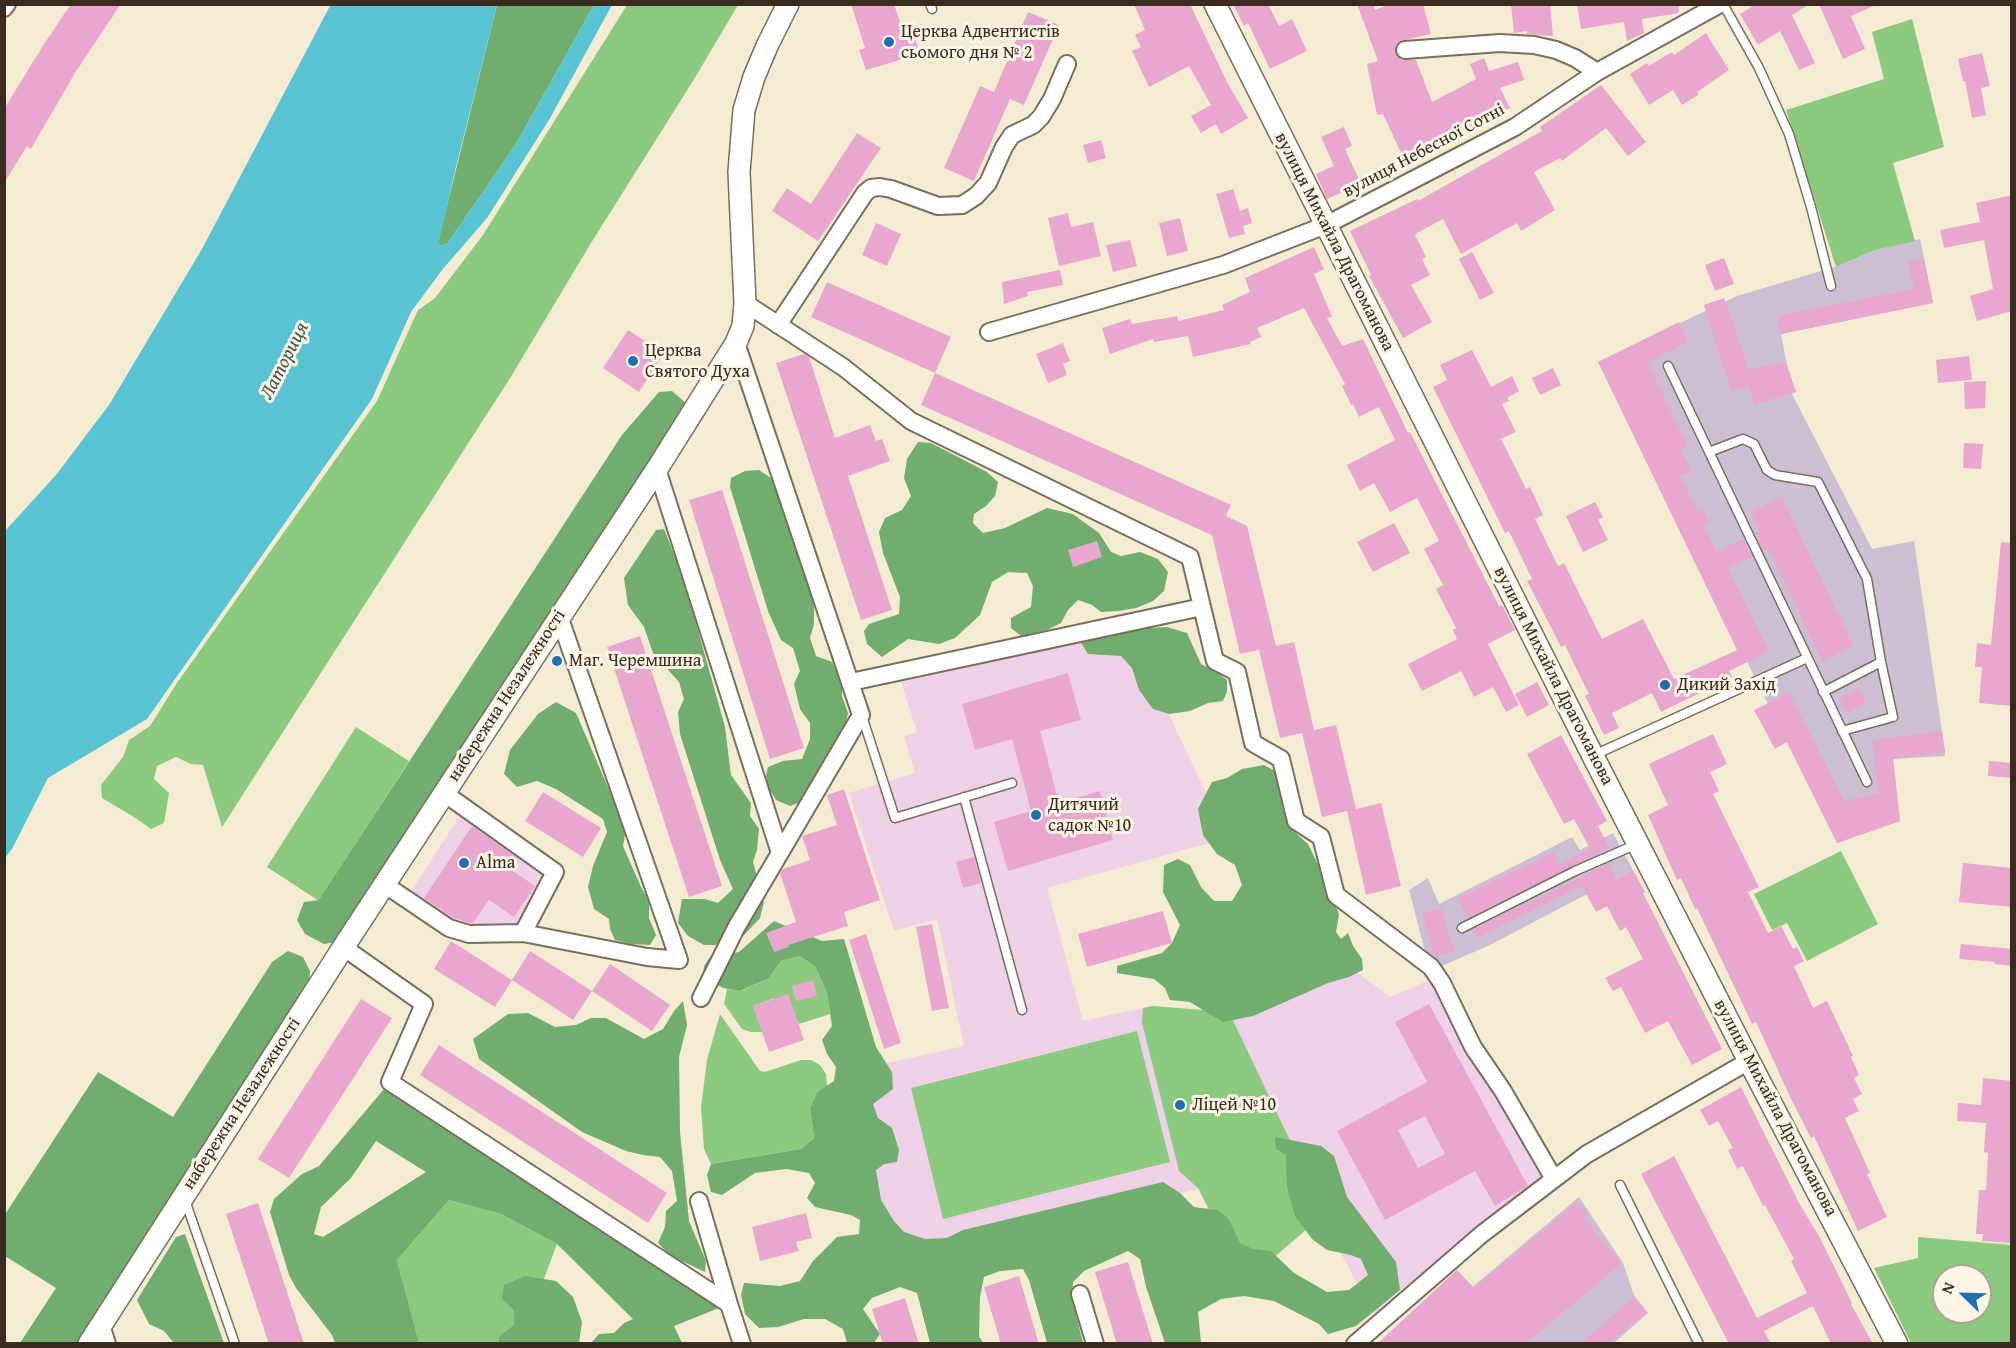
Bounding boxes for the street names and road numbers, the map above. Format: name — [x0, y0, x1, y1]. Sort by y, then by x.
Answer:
street label: вулиця Небесної Сотні — [1339, 99, 1509, 203]
street label: вулиця Михайла Драгоманова — [1269, 129, 1399, 355]
street label: вулиця Михайла Драгоманова — [1488, 563, 1618, 789]
street label: набережна Незалежності — [443, 606, 571, 786]
street label: вулиця Михайла Драгоманова — [1709, 996, 1841, 1220]
street label: набережна Незалежності — [178, 1014, 306, 1194]

